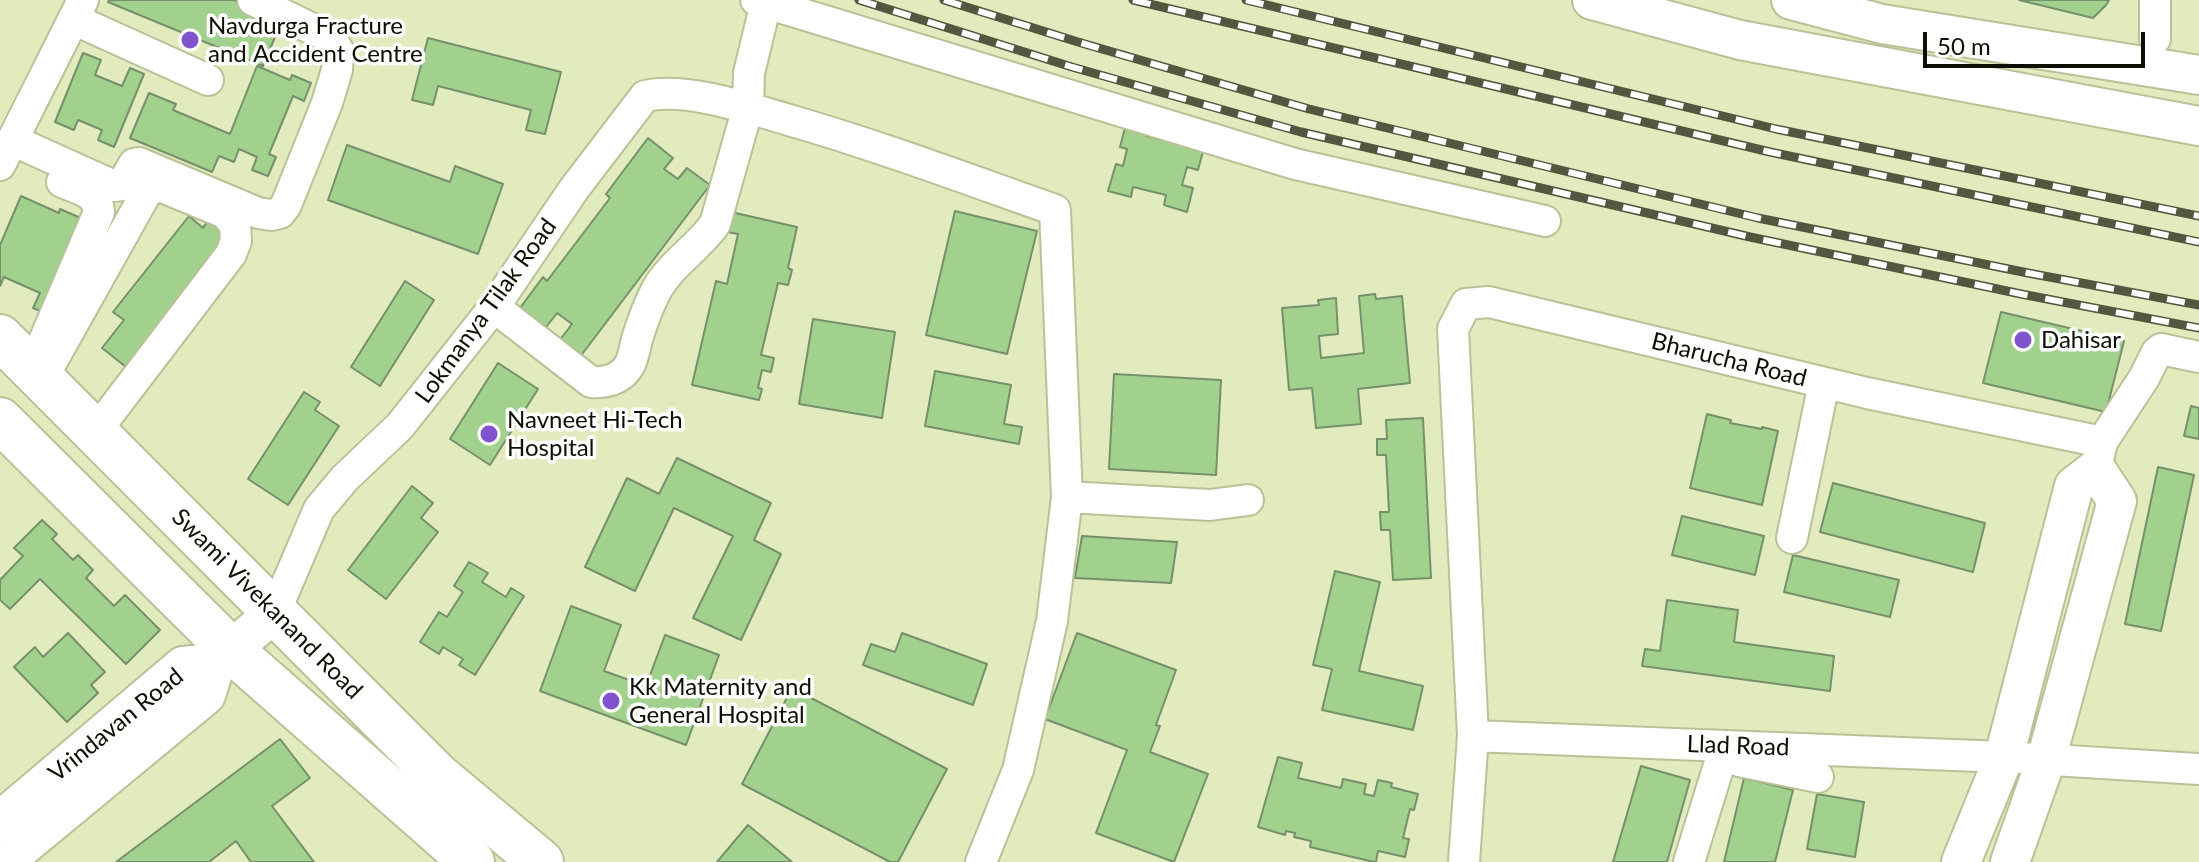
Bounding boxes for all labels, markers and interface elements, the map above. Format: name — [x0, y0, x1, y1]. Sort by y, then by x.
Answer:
place label: Navdurga Fracture and Accident Centre — [208, 12, 423, 68]
scale bar — [1927, 16, 2149, 66]
marker: Navdurga Fracture and Accident Centre — [179, 29, 201, 51]
text: 50 m — [1937, 31, 1991, 60]
street label: Lokmanya Tilak Road — [409, 213, 563, 409]
place label: Dahisar — [2041, 326, 2121, 354]
street label: Bharucha Road — [1648, 327, 1810, 393]
marker: Dahisar — [2012, 329, 2034, 351]
place label: Navneet Hi-Tech Hospital — [507, 406, 683, 462]
marker: Navneet Hi-Tech Hospital — [478, 423, 500, 445]
street label: Swami Vivekanand Road — [166, 503, 368, 705]
street label: Vrindavan Road — [43, 662, 189, 788]
place label: Kk Maternity and General Hospital — [629, 673, 812, 729]
marker: Kk Maternity and General Hospital — [600, 690, 622, 712]
street label: Llad Road — [1686, 730, 1790, 762]

